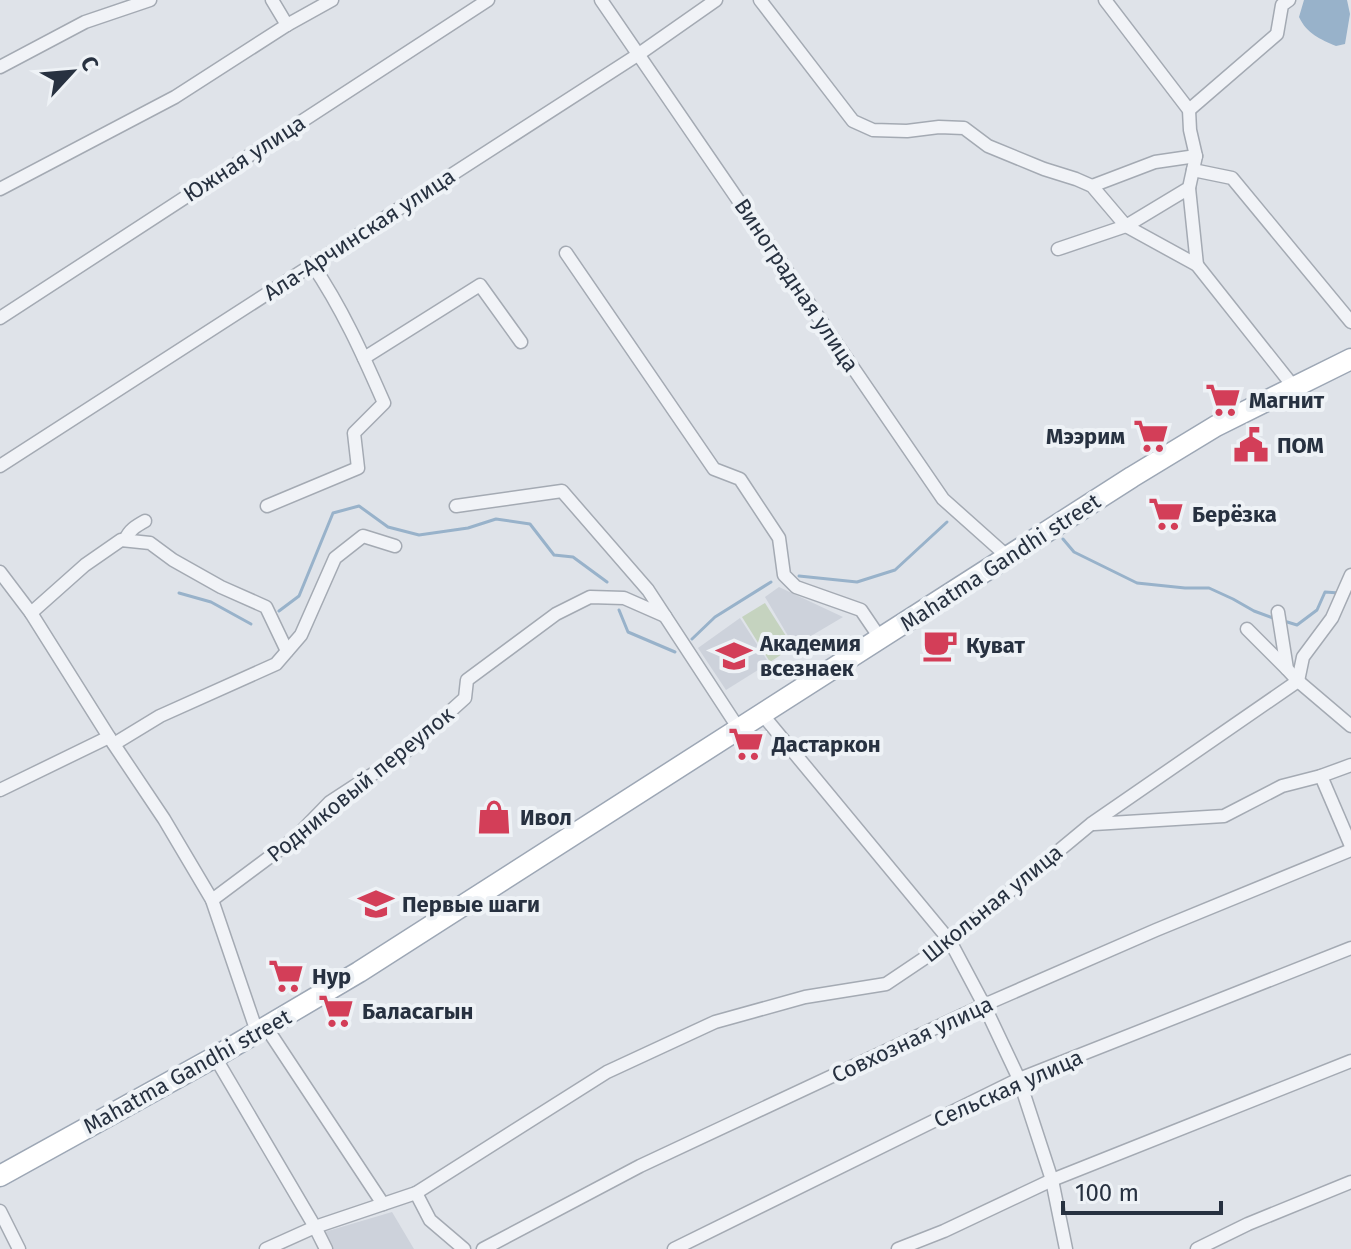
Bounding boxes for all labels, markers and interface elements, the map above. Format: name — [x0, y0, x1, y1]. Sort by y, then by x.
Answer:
north arrow — [32, 32, 112, 112]
text: С — [75, 52, 105, 75]
street label: Южная улица — [178, 109, 310, 208]
street label: Ала-Арчинская улица — [259, 162, 460, 306]
street label: Виноградная улица — [729, 193, 865, 377]
supermarket icon: Магнит — [1204, 381, 1242, 419]
place label: Магнит — [1249, 387, 1325, 414]
supermarket icon: Мээрим — [1132, 417, 1170, 455]
place label: Мээрим — [1046, 423, 1125, 450]
public building icon: ПОМ — [1232, 426, 1270, 464]
place label: ПОМ — [1277, 432, 1324, 459]
street label: Mahatma Gandhi street — [895, 488, 1106, 637]
supermarket icon: Берёзка — [1147, 495, 1185, 533]
place label: Берёзка — [1192, 501, 1277, 528]
cafe icon: Куват — [921, 626, 959, 664]
place label: Академия всезнаек — [759, 630, 861, 682]
place label: Куват — [966, 632, 1025, 659]
school or university icon: Академия всезнаек — [715, 637, 753, 675]
street label: Родниковый переулок — [262, 700, 460, 868]
supermarket icon: Дастаркон — [727, 725, 765, 763]
place label: Дастаркон — [771, 731, 881, 758]
shop icon: Ивол — [475, 798, 513, 836]
place label: Ивол — [520, 804, 572, 831]
street label: Школьная улица — [917, 839, 1068, 968]
school or university icon: Первые шаги — [357, 885, 395, 923]
place label: Первые шаги — [402, 891, 540, 918]
supermarket icon: Нур — [267, 957, 305, 995]
place label: Нур — [312, 963, 351, 990]
street label: Совхозная улица — [827, 990, 997, 1089]
supermarket icon: Баласагын — [317, 992, 355, 1030]
place label: Баласагын — [362, 998, 473, 1025]
street label: Mahatma Gandhi street — [79, 1003, 296, 1140]
street label: Сельская улица — [929, 1043, 1087, 1133]
scale bar — [1063, 1165, 1221, 1215]
text: 100 m — [1075, 1179, 1139, 1207]

